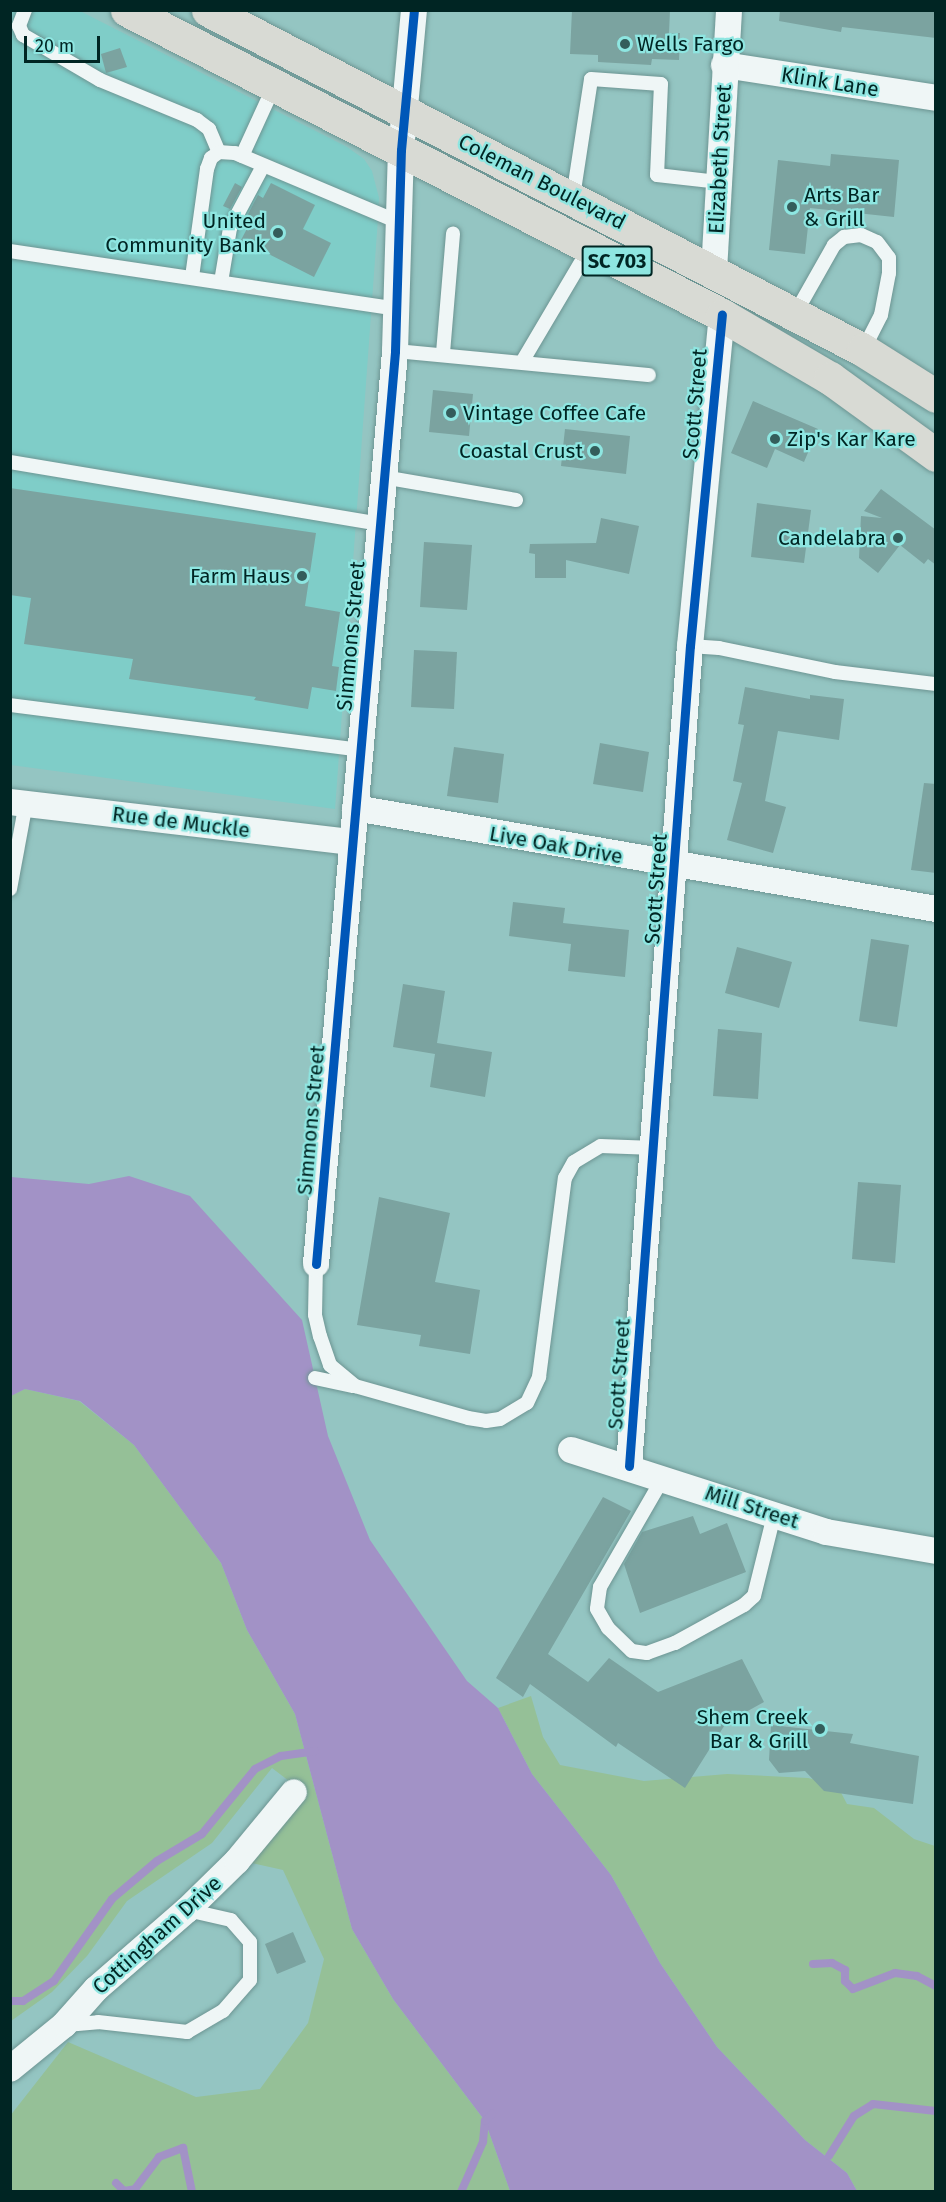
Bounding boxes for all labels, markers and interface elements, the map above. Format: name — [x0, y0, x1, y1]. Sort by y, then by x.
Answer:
scale bar — [27, 24, 104, 62]
place label: Wells Fargo — [637, 31, 744, 57]
text: 20 m — [35, 35, 74, 57]
marker: Wells Fargo — [618, 37, 632, 51]
street label: Klink Lane — [779, 62, 881, 102]
street label: Elizabeth Street — [703, 84, 737, 234]
street label: Coleman Boulevard — [454, 129, 630, 235]
place label: Arts Bar & Grill — [804, 182, 879, 232]
marker: Arts Bar & Grill — [785, 200, 799, 214]
place label: United Community Bank — [105, 208, 266, 258]
marker: United Community Bank — [271, 226, 285, 240]
road number: SC 703 — [581, 244, 653, 278]
street label: Scott Street — [678, 348, 712, 460]
place label: Vintage Coffee Cafe — [463, 400, 646, 426]
marker: Vintage Coffee Cafe — [444, 406, 458, 420]
place label: Zip's Kar Kare — [787, 426, 916, 452]
marker: Zip's Kar Kare — [768, 432, 782, 446]
place label: Coastal Crust — [459, 438, 583, 464]
marker: Coastal Crust — [588, 444, 602, 458]
place label: Candelabra — [778, 525, 886, 551]
marker: Candelabra — [891, 531, 905, 545]
street label: Simmons Street — [332, 560, 370, 712]
place label: Farm Haus — [190, 563, 290, 589]
marker: Farm Haus — [295, 569, 309, 583]
street label: Rue de Muckle — [111, 801, 251, 843]
street label: Live Oak Drive — [487, 821, 625, 869]
street label: Scott Street — [640, 833, 672, 945]
street label: Simmons Street — [292, 1044, 330, 1196]
street label: Scott Street — [603, 1318, 635, 1430]
street label: Mill Street — [702, 1480, 802, 1534]
place label: Shem Creek Bar & Grill — [697, 1704, 808, 1754]
marker: Shem Creek Bar & Grill — [813, 1722, 827, 1736]
street label: Cottingham Drive — [87, 1871, 227, 1999]

